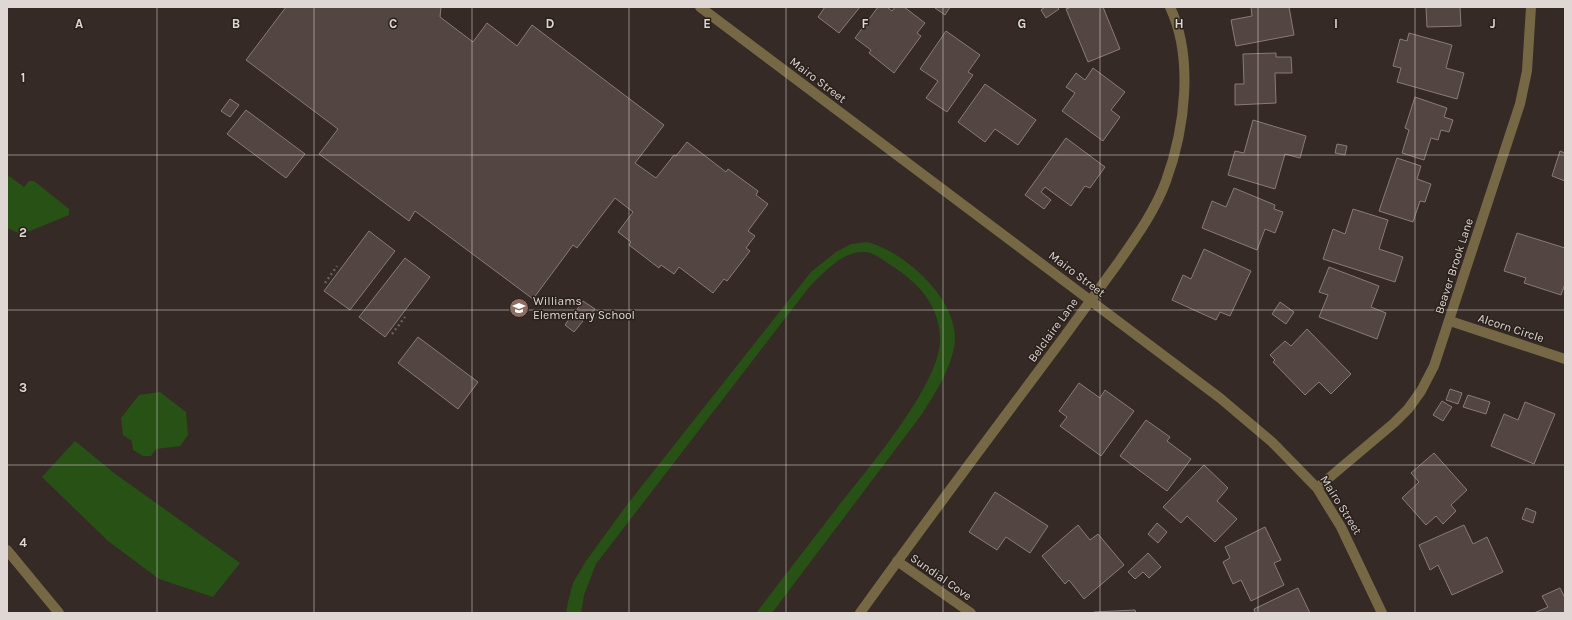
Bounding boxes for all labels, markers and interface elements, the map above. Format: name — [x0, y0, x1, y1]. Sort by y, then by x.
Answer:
text: A — [75, 16, 83, 31]
text: B — [232, 16, 240, 31]
text: C — [389, 16, 397, 31]
text: D — [546, 16, 555, 31]
text: E — [703, 16, 711, 31]
text: F — [861, 16, 869, 31]
text: G — [1018, 16, 1026, 31]
text: H — [1174, 16, 1184, 31]
text: I — [1334, 16, 1338, 31]
text: J — [1490, 16, 1496, 31]
street label: Mairo Street — [787, 54, 849, 106]
text: 1 — [21, 70, 25, 85]
street label: Beaver Brook Lane — [1432, 216, 1476, 316]
text: 2 — [19, 225, 27, 240]
street label: Mairo Street — [1046, 248, 1108, 300]
place label: Williams Elementary School — [533, 294, 635, 322]
street label: Belclaire Lane — [1025, 295, 1081, 365]
school or university icon: Williams Elementary School — [508, 297, 530, 319]
street label: Alcorn Circle — [1476, 311, 1546, 345]
text: 3 — [19, 380, 27, 395]
street label: Mairo Street — [1317, 473, 1365, 538]
text: 4 — [19, 535, 27, 550]
street label: Sundial Cove — [908, 551, 974, 603]

